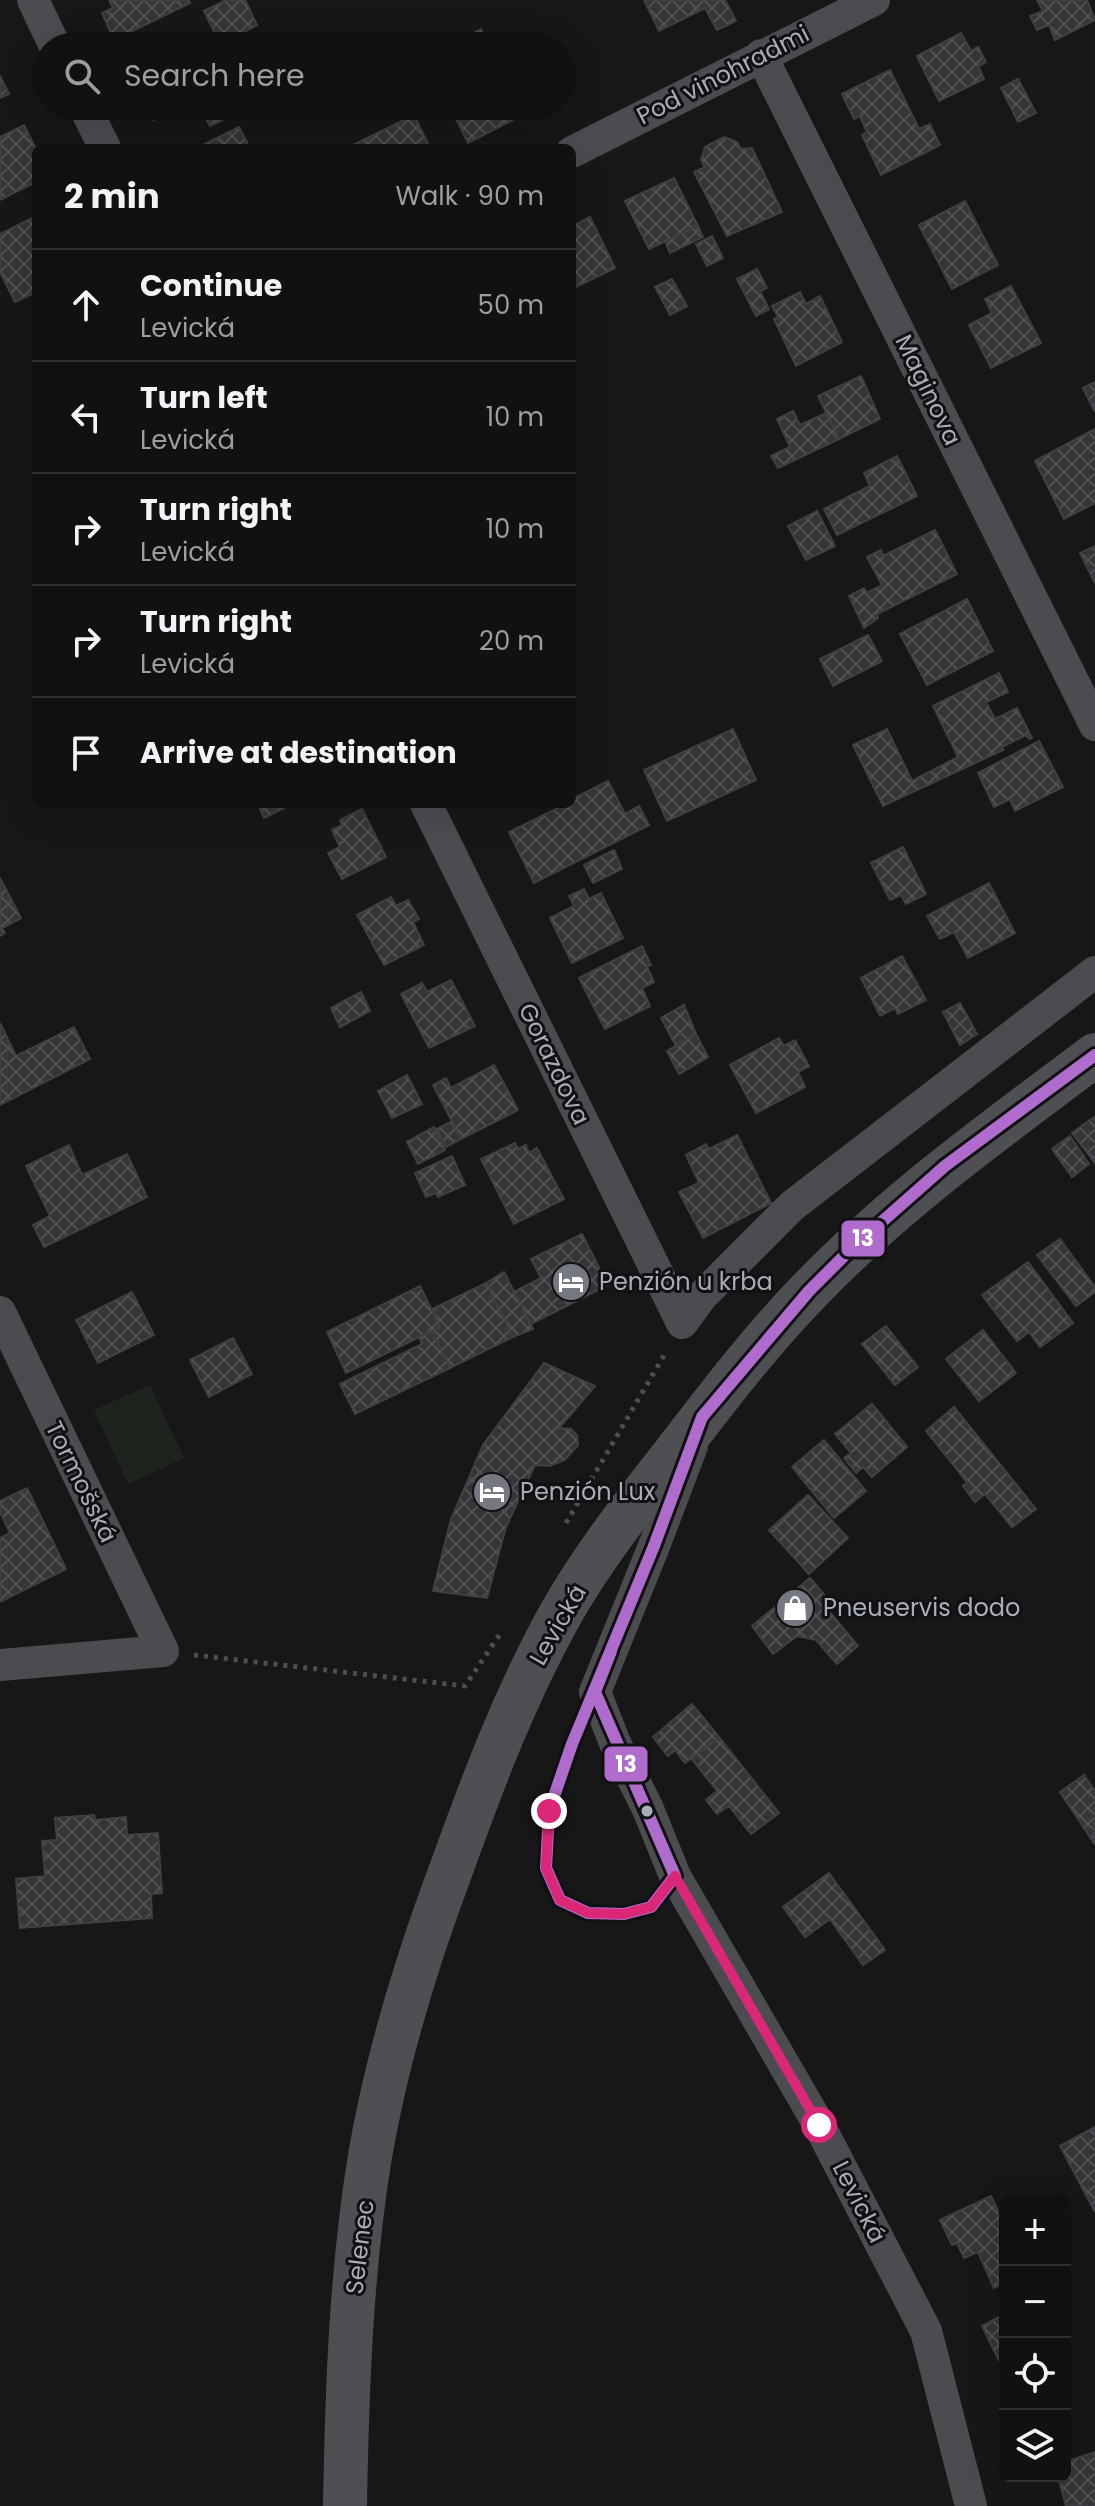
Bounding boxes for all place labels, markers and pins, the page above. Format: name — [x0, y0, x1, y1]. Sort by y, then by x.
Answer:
hotel icon: Penzión u krba — [550, 1261, 592, 1303]
place label: Penzión u krba — [599, 1265, 773, 1298]
hotel icon: Penzión Lux — [471, 1471, 513, 1513]
place label: Penzión Lux — [520, 1475, 656, 1508]
shop icon: Pneuservis dodo — [774, 1587, 816, 1629]
place label: Pneuservis dodo — [823, 1591, 1020, 1624]
unlabelled marker — [639, 1803, 655, 1819]

